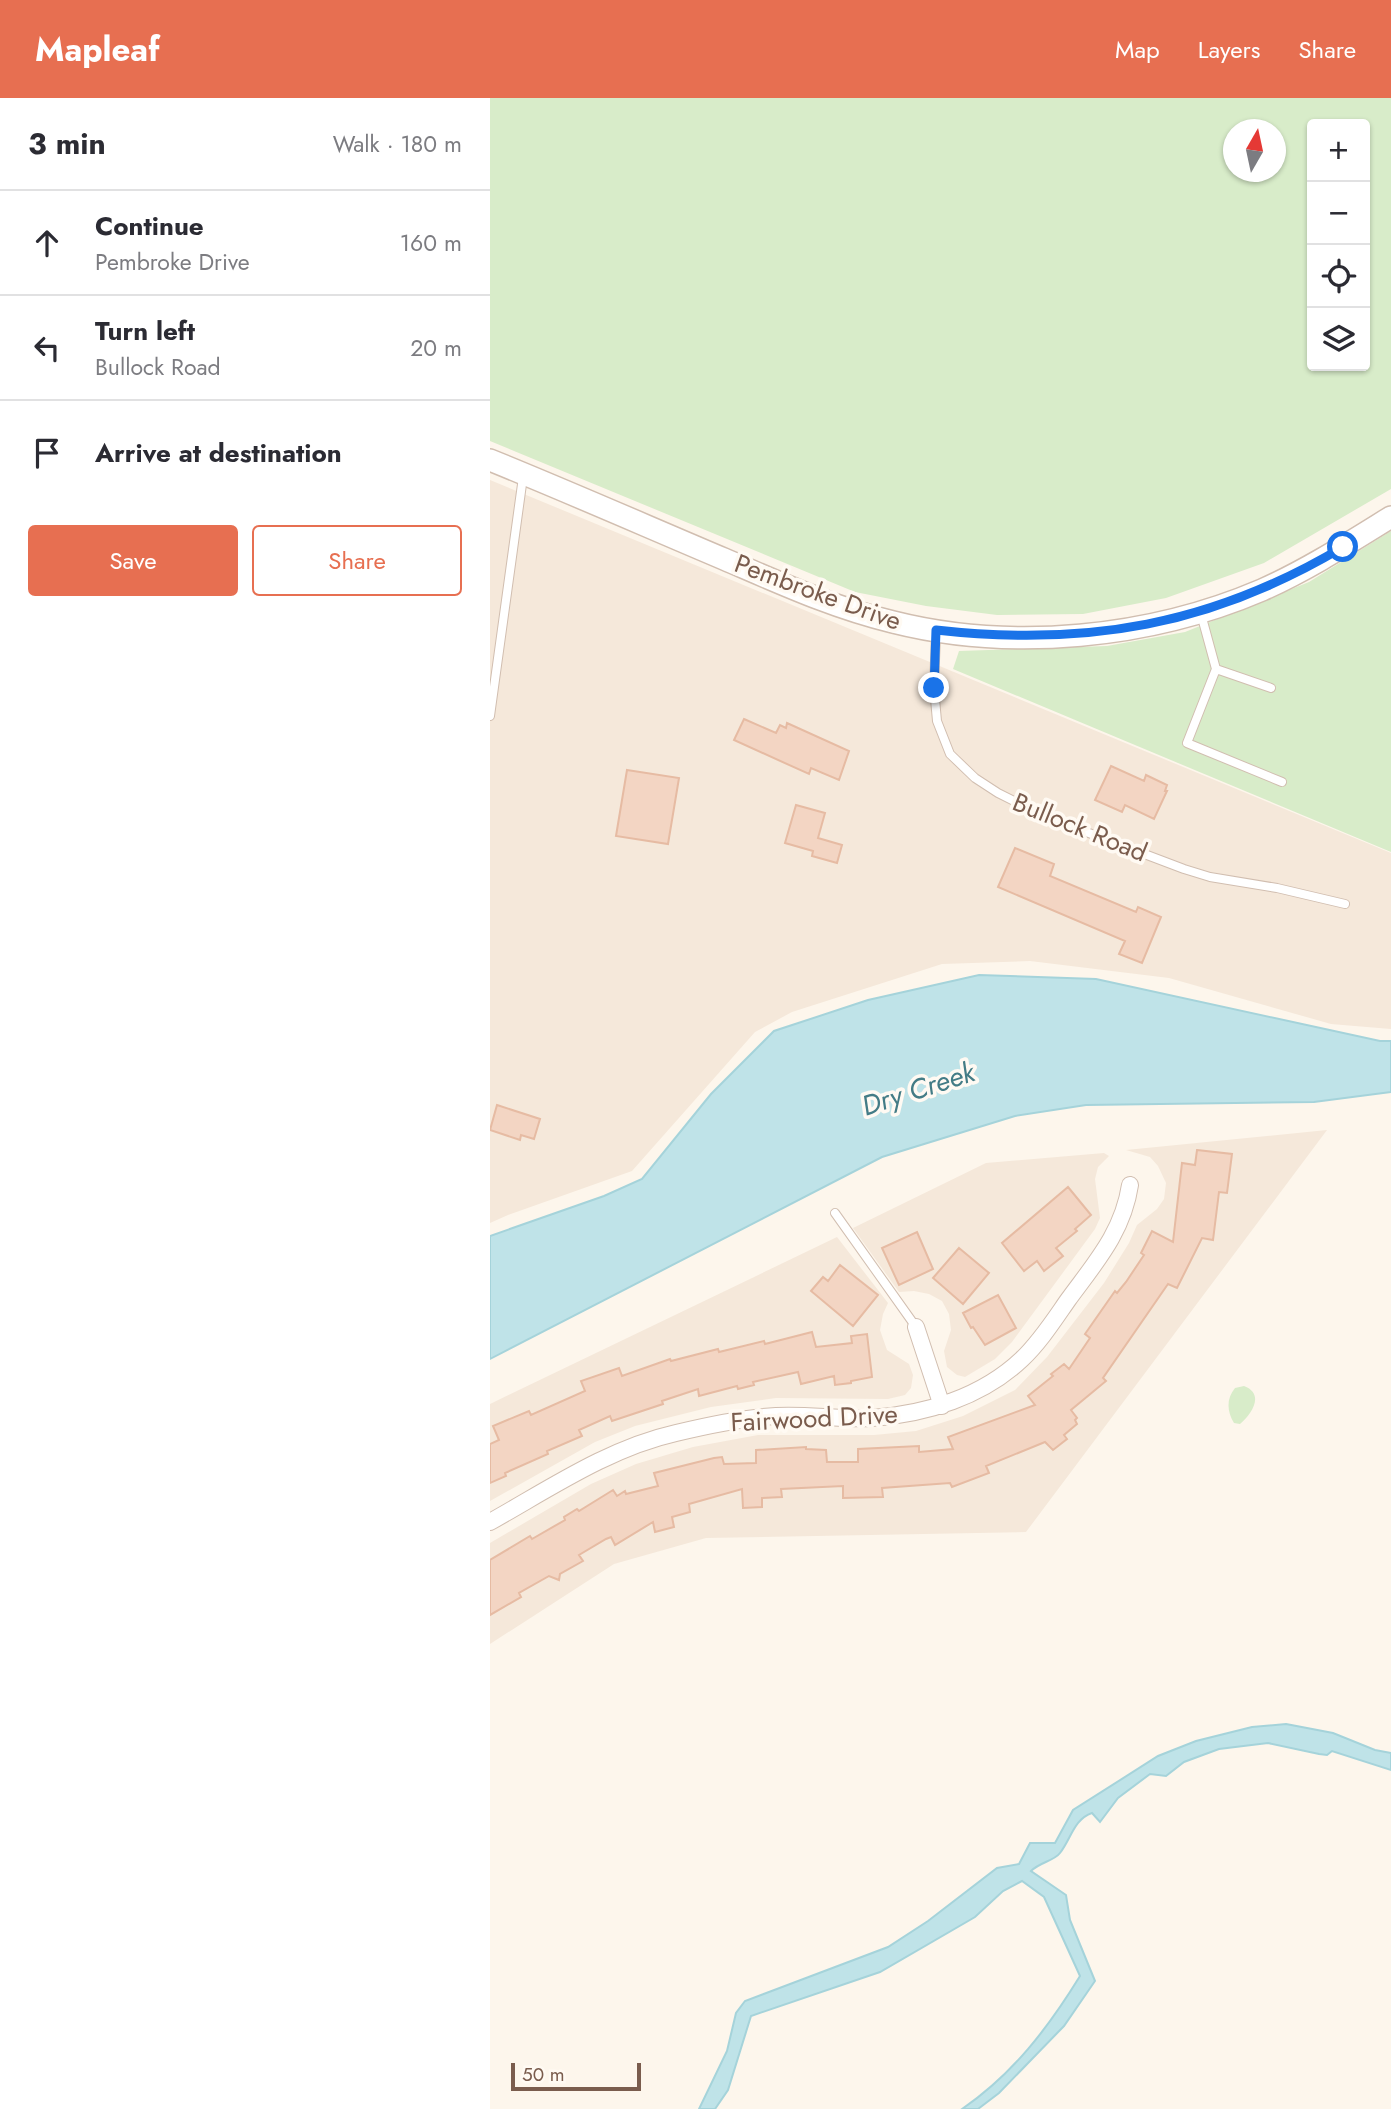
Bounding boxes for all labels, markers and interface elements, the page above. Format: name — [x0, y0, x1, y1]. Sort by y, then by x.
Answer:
text: Mapleaf — [35, 26, 160, 73]
text: Map — [1115, 32, 1160, 67]
text: Layers — [1198, 32, 1260, 67]
text: Share — [1298, 32, 1356, 67]
north arrow — [1223, 119, 1286, 182]
map controls — [1307, 119, 1370, 371]
button: + — [1307, 119, 1370, 182]
text: 3 min — [28, 122, 106, 165]
text: Walk · 180 m — [333, 127, 462, 161]
button: − — [1307, 182, 1370, 245]
text: Continue — [95, 207, 204, 245]
icon: ahead — [28, 224, 66, 262]
text: 160 m — [400, 226, 462, 260]
text: Pembroke Drive — [95, 245, 250, 279]
button: locate — [1307, 245, 1370, 308]
button: layers — [1307, 308, 1370, 371]
text: Turn left — [95, 312, 195, 350]
icon: left — [28, 329, 66, 367]
text: 20 m — [410, 331, 462, 365]
text: Bullock Road — [95, 350, 221, 384]
icon: arrive — [28, 434, 66, 472]
text: Arrive at destination — [95, 434, 342, 472]
button: Save — [28, 525, 238, 596]
button: Share — [252, 525, 462, 596]
route start — [1327, 531, 1358, 562]
street label: Pembroke Drive — [729, 544, 907, 640]
route end — [918, 672, 949, 703]
street label: Bullock Road — [1007, 783, 1153, 871]
water label: Dry Creek — [856, 1051, 981, 1126]
street label: Fairwood Drive — [729, 1395, 899, 1441]
scale bar — [511, 2060, 640, 2092]
text: 50 m — [522, 2061, 565, 2088]

